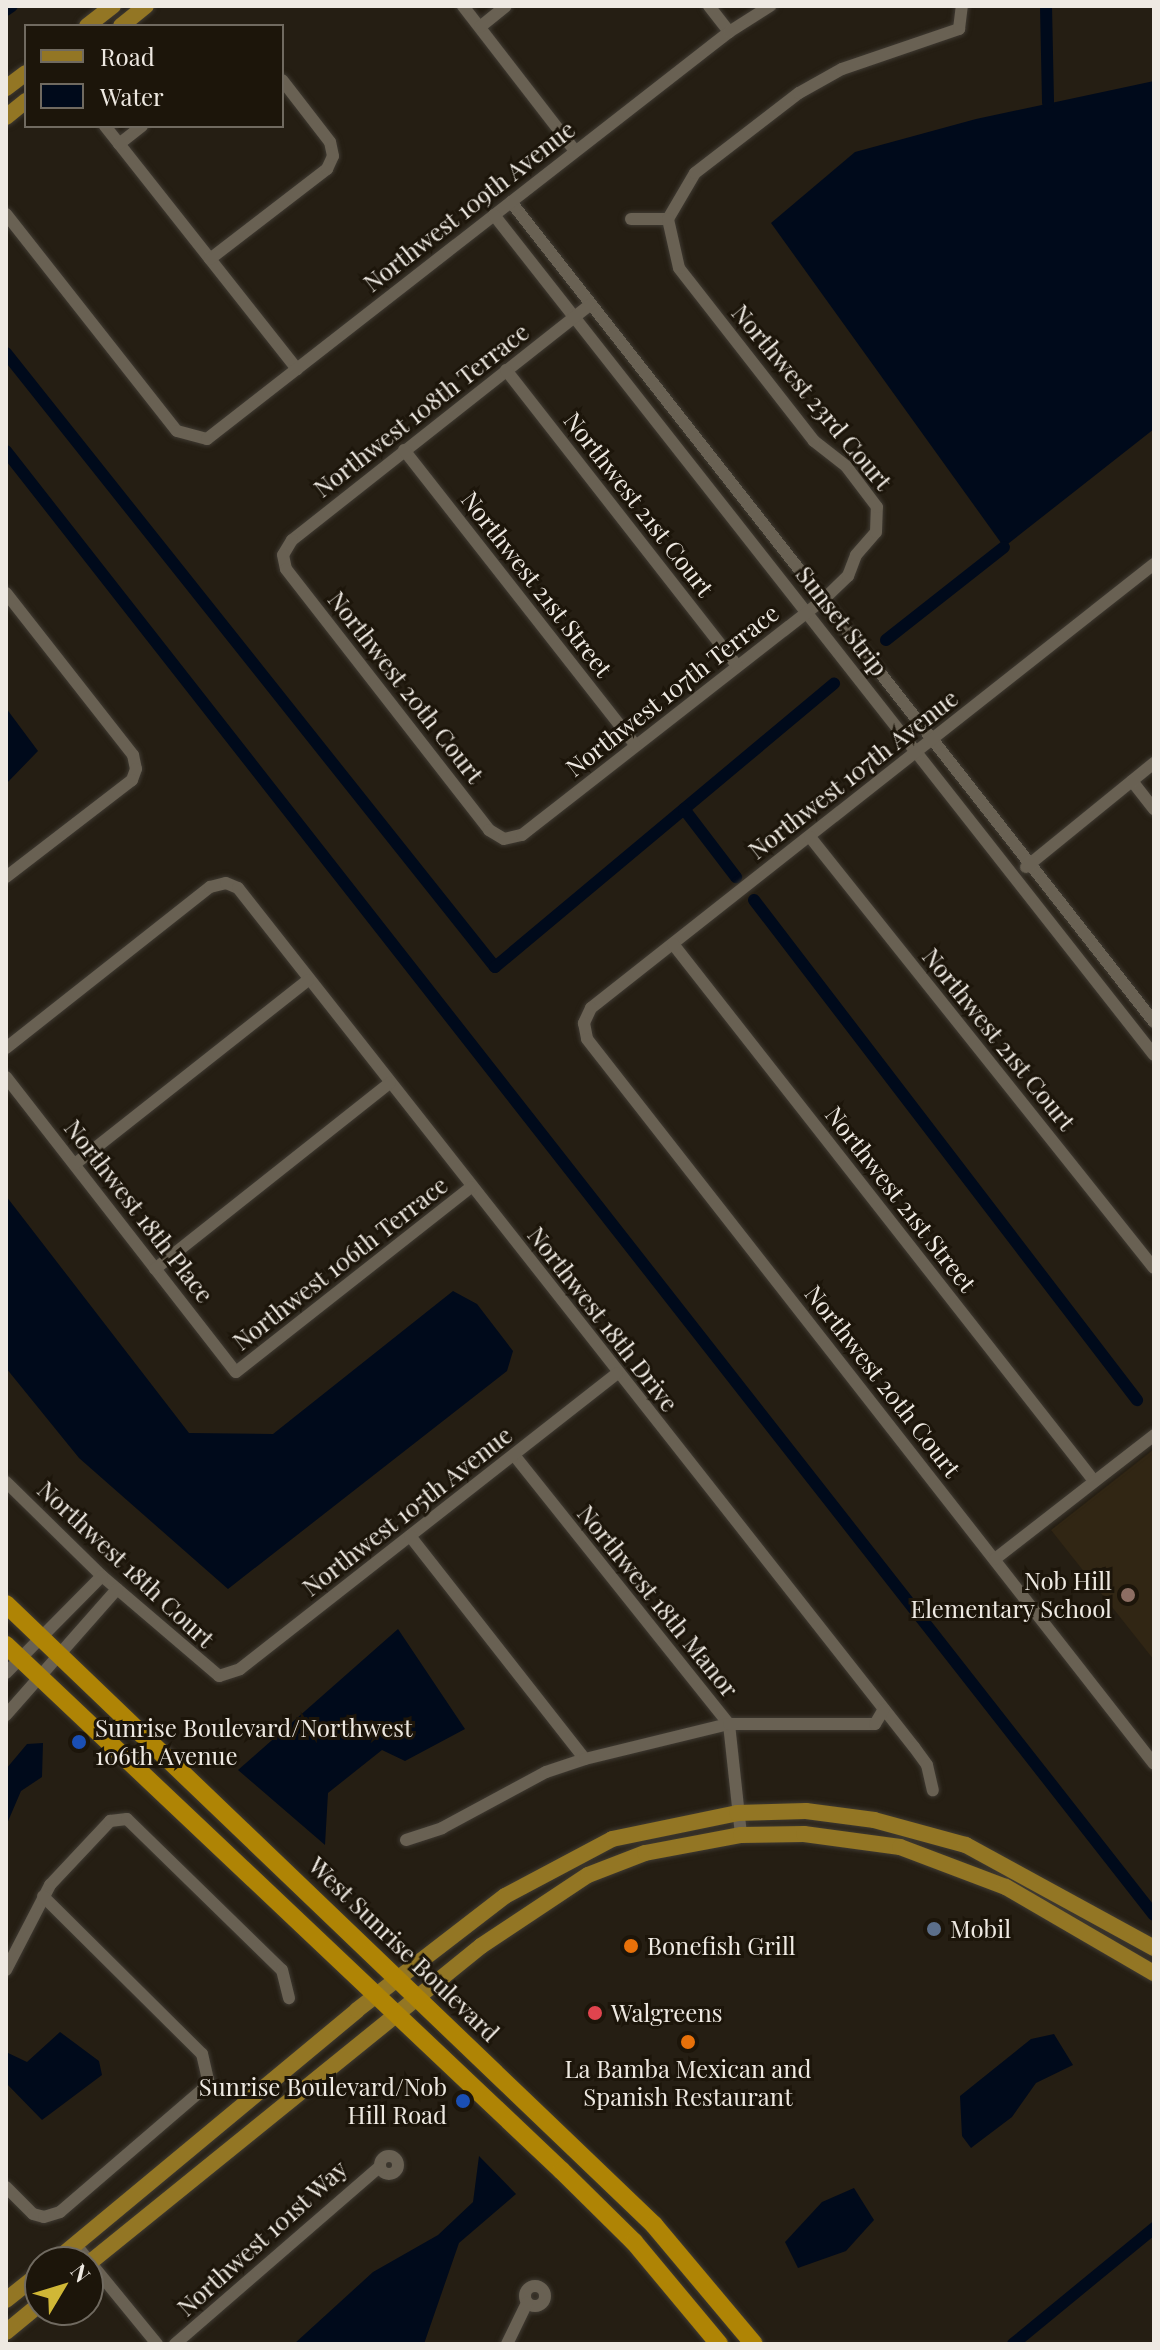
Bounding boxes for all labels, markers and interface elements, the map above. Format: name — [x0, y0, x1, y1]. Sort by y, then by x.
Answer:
legend — [24, 24, 284, 128]
text: Road — [100, 40, 155, 72]
text: Water — [100, 80, 164, 112]
street label: Northwest 109th Avenue — [357, 114, 581, 298]
street label: Northwest 23rd Court — [726, 298, 898, 496]
street label: Northwest 108th Terrace — [307, 317, 535, 503]
street label: Northwest 21st Court — [558, 406, 720, 602]
street label: Northwest 21st Street — [455, 485, 619, 683]
street label: Sunset Strip — [790, 560, 894, 682]
street label: Northwest 20th Court — [322, 585, 490, 789]
street label: Northwest 107th Terrace — [559, 598, 785, 782]
street label: Northwest 107th Avenue — [742, 683, 964, 865]
street label: Northwest 21st Court — [916, 942, 1082, 1136]
street label: Northwest 21st Street — [819, 1100, 983, 1298]
street label: Northwest 18th Place — [58, 1114, 220, 1308]
street label: Northwest 106th Terrace — [226, 1170, 454, 1356]
street label: Northwest 18th Drive — [522, 1221, 684, 1417]
street label: Northwest 20th Court — [799, 1279, 967, 1483]
street label: Northwest 105th Avenue — [296, 1420, 518, 1602]
street label: Northwest 18th Court — [32, 1475, 220, 1653]
street label: Northwest 18th Manor — [572, 1499, 744, 1703]
place label: Nob Hill Elementary School — [910, 1567, 1112, 1623]
marker: Nob Hill Elementary School — [1119, 1586, 1137, 1604]
place label: Sunrise Boulevard/Northwest 106th Avenue — [95, 1714, 412, 1770]
marker: Sunrise Boulevard/Northwest 106th Avenue — [70, 1733, 88, 1751]
street label: West Sunrise Boulevard — [303, 1851, 505, 2047]
place label: Mobil — [950, 1915, 1011, 1943]
marker: Mobil — [925, 1920, 943, 1938]
place label: Bonefish Grill — [647, 1932, 796, 1960]
marker: Bonefish Grill — [622, 1937, 640, 1955]
place label: Walgreens — [611, 1999, 723, 2027]
marker: Walgreens — [586, 2004, 604, 2022]
marker: La Bamba Mexican and Spanish Restaurant — [679, 2033, 697, 2051]
place label: La Bamba Mexican and Spanish Restaurant — [564, 2055, 812, 2111]
place label: Sunrise Boulevard/Nob Hill Road — [199, 2073, 447, 2129]
marker: Sunrise Boulevard/Nob Hill Road — [454, 2092, 472, 2110]
street label: Northwest 101st Way — [171, 2154, 353, 2322]
north arrow — [24, 2246, 104, 2326]
text: N — [65, 2257, 98, 2288]

